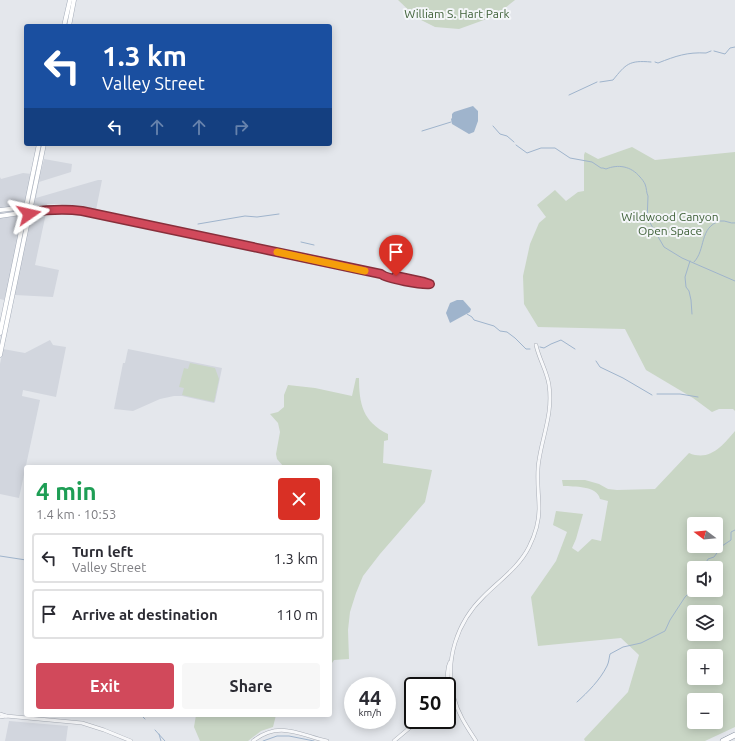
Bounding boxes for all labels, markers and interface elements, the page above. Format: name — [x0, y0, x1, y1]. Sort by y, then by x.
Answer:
park label: William S. Hart Park — [404, 7, 510, 20]
icon: left — [36, 40, 88, 92]
text: 1.3 km — [102, 40, 187, 71]
text: Valley Street — [102, 73, 205, 93]
icon: left — [104, 116, 126, 138]
icon: ahead — [146, 116, 168, 138]
icon: ahead — [188, 116, 210, 138]
icon: right — [230, 116, 252, 138]
position arrow — [8, 193, 50, 235]
park label: Wildwood Canyon Open Space — [621, 210, 719, 237]
pin — [379, 235, 413, 276]
icon: arrive — [385, 241, 407, 263]
text: 4 min — [36, 478, 97, 505]
button: close — [278, 478, 320, 520]
text: 1.4 km · 10:53 — [36, 507, 116, 521]
north arrow — [687, 517, 723, 553]
map controls — [687, 517, 723, 729]
text: Turn left — [72, 543, 133, 560]
icon: left — [38, 547, 60, 569]
text: 1.3 km — [273, 550, 318, 567]
text: Valley Street — [72, 560, 146, 574]
button: sound — [687, 561, 723, 597]
icon: arrive — [38, 603, 60, 625]
button: layers — [687, 605, 723, 641]
text: Arrive at destination — [72, 606, 218, 623]
text: 110 m — [276, 606, 318, 623]
button: + — [687, 649, 723, 685]
button: Exit — [36, 663, 174, 709]
button: Share — [182, 663, 320, 709]
speed limit sign: 50 — [404, 677, 456, 729]
text: 44 — [359, 686, 381, 709]
button: − — [687, 693, 723, 729]
text: km/h — [358, 707, 382, 718]

